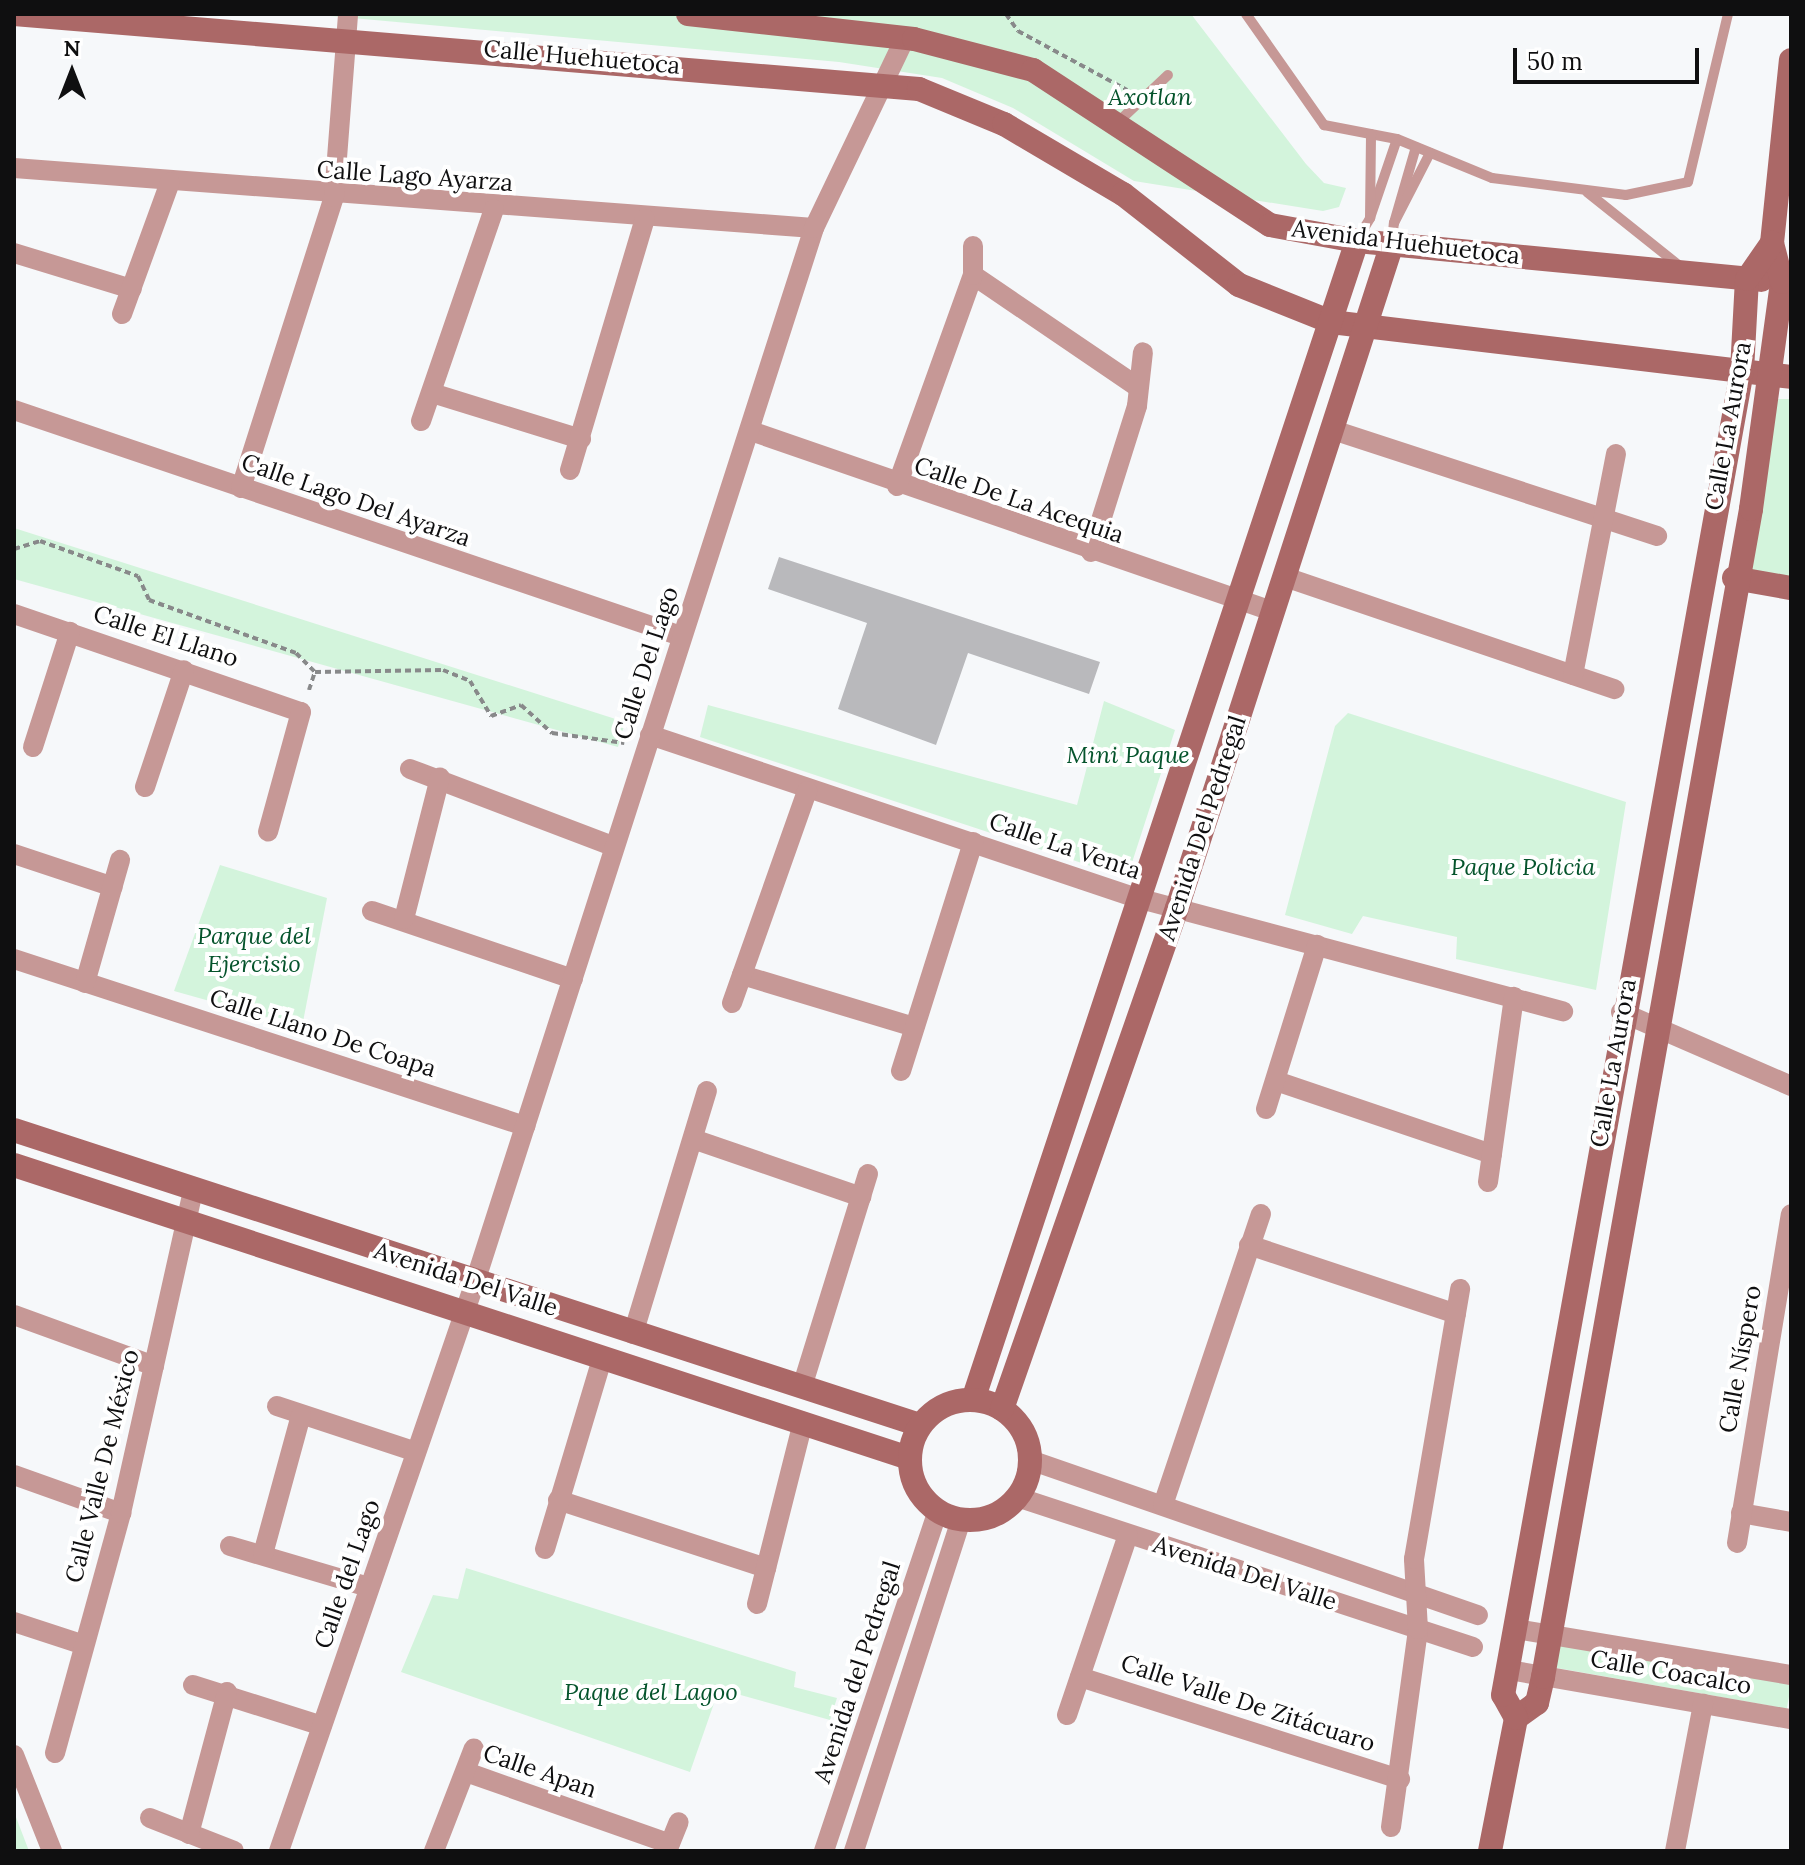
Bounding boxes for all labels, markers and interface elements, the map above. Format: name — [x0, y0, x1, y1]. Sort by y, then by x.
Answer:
north arrow — [32, 32, 112, 112]
scale bar — [1517, 32, 1703, 82]
text: N — [63, 34, 81, 62]
street label: Calle Huehuetoca — [483, 34, 681, 80]
text: 50 m — [1527, 46, 1583, 77]
park label: Axotlan — [1108, 83, 1192, 111]
street label: Calle Lago Ayarza — [316, 155, 514, 197]
street label: Avenida Huehuetoca — [1290, 214, 1522, 270]
street label: Calle La Aurora — [1699, 339, 1757, 513]
street label: Calle Lago Del Ayarza — [238, 447, 474, 553]
street label: Calle De La Acequia — [910, 451, 1128, 549]
street label: Calle Del Lago — [608, 583, 684, 743]
street label: Calle El Llano — [90, 599, 242, 673]
street label: Avenida Del Pedregal — [1152, 712, 1252, 944]
park label: Mini Paque — [1066, 741, 1190, 769]
street label: Calle La Venta — [985, 807, 1145, 885]
park label: Paque Policia — [1451, 853, 1595, 881]
park label: Parque del Ejercisio — [197, 922, 311, 978]
street label: Calle La Aurora — [1584, 976, 1642, 1150]
street label: Calle Llano De Coapa — [206, 983, 440, 1083]
street label: Avenida Del Valle — [371, 1236, 561, 1322]
street label: Calle Níspero — [1713, 1283, 1767, 1435]
street label: Calle Valle De México — [59, 1346, 145, 1586]
street label: Calle del Lago — [308, 1496, 386, 1652]
street label: Avenida Del Valle — [1150, 1530, 1340, 1616]
street label: Avenida del Pedregal — [808, 1558, 906, 1786]
street label: Calle Coacalco — [1588, 1644, 1754, 1700]
street label: Calle Valle De Zitácuaro — [1117, 1648, 1379, 1758]
park label: Paque del Lagoo — [564, 1678, 738, 1706]
street label: Calle Apan — [480, 1738, 600, 1804]

